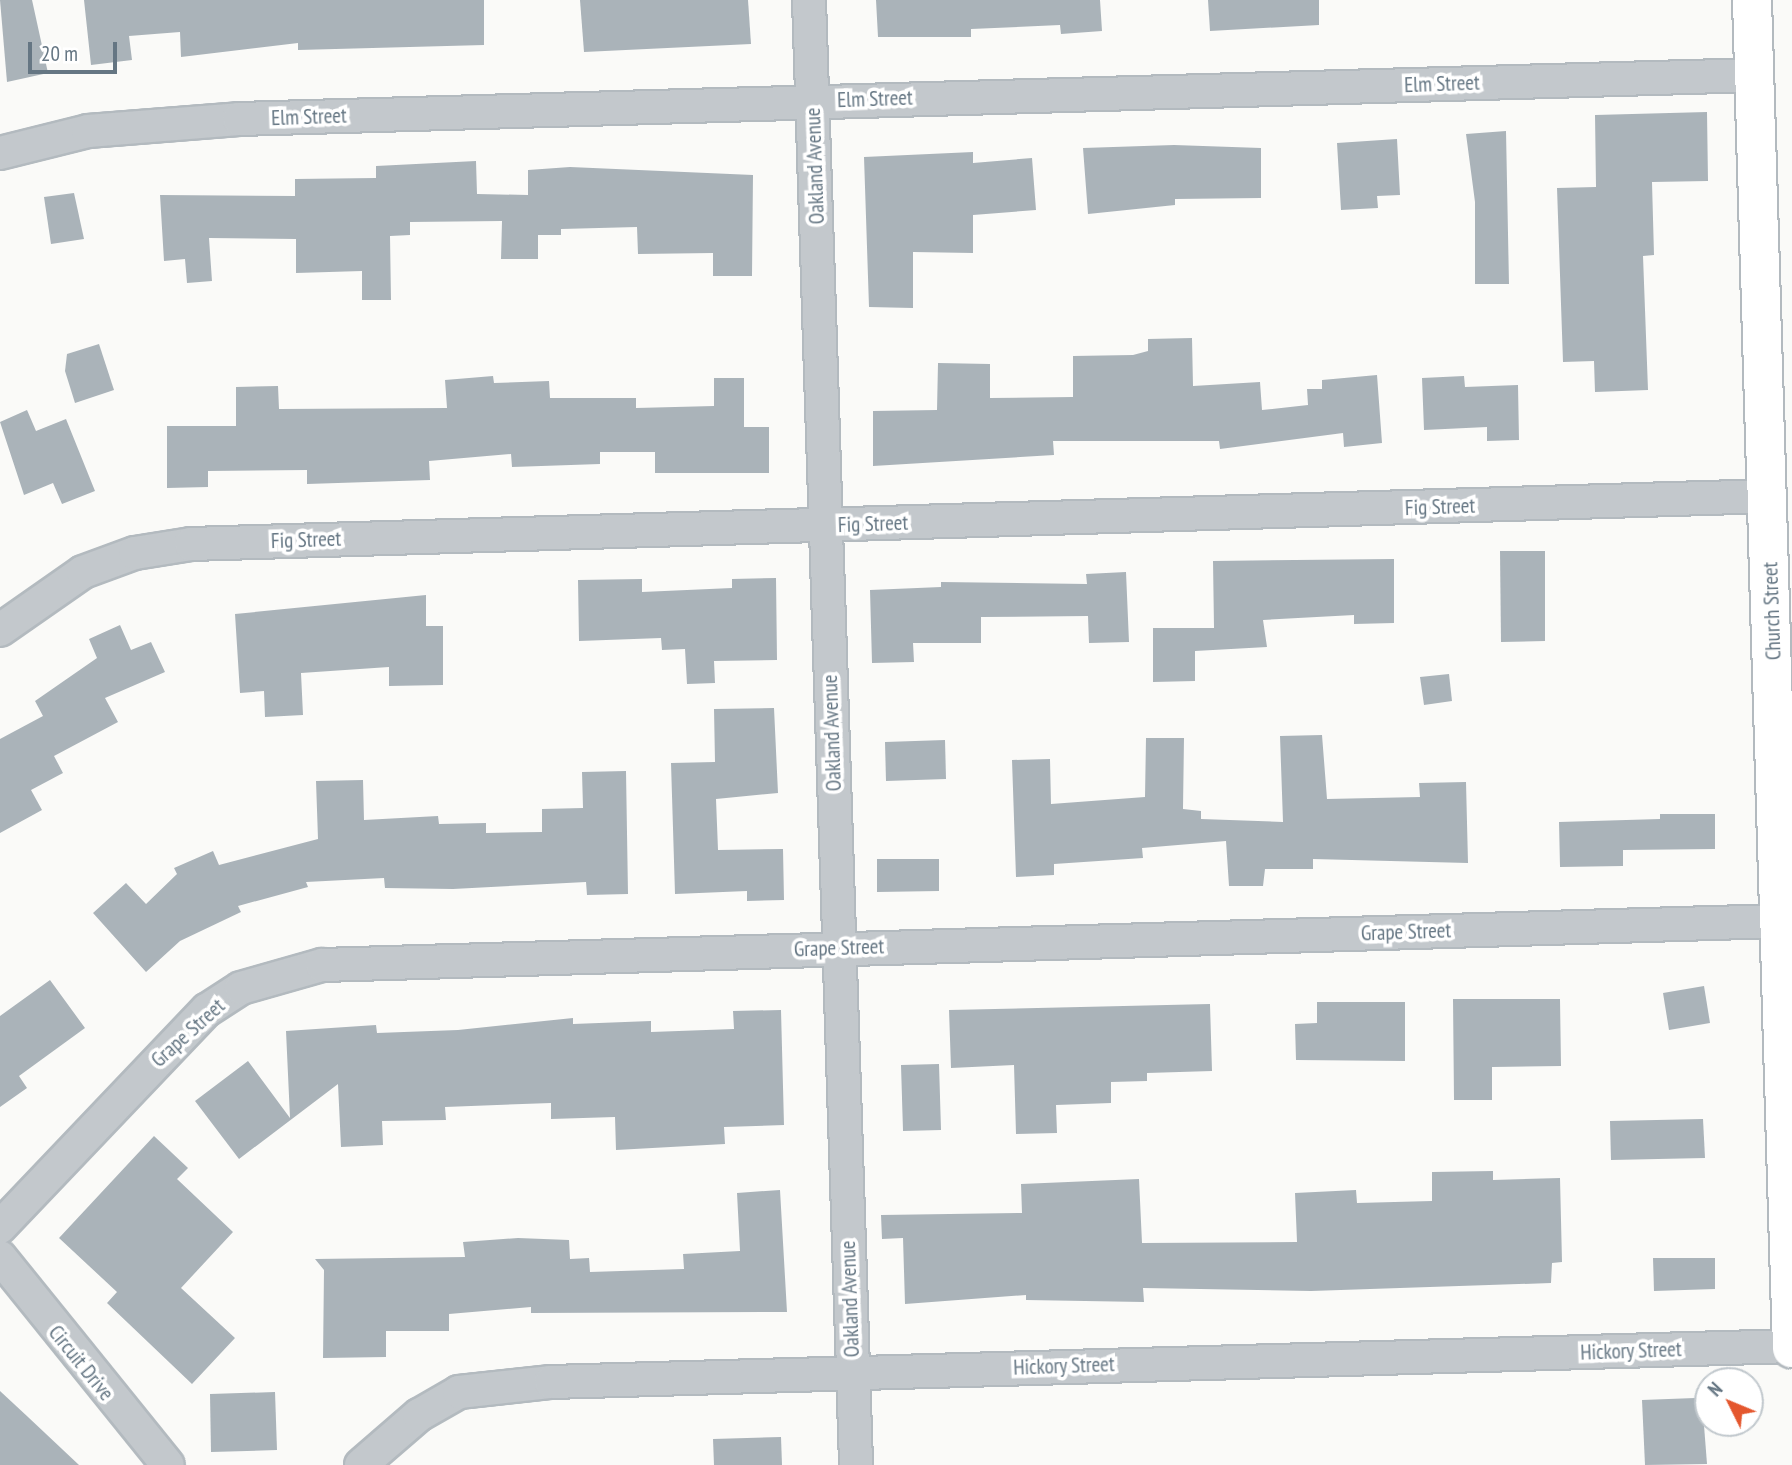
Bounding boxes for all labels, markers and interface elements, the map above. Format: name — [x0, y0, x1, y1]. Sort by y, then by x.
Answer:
scale bar — [32, 28, 121, 72]
text: 20 m — [41, 40, 78, 67]
street label: Elm Street — [1404, 70, 1480, 98]
street label: Elm Street — [837, 85, 913, 113]
street label: Elm Street — [271, 103, 347, 131]
street label: Oakland Avenue — [800, 107, 830, 225]
street label: Fig Street — [1404, 493, 1476, 521]
street label: Fig Street — [837, 510, 909, 538]
street label: Fig Street — [270, 526, 342, 554]
street label: Church Street — [1758, 561, 1786, 661]
street label: Oakland Avenue — [817, 674, 847, 792]
street label: Grape Street — [1360, 918, 1452, 946]
street label: Grape Street — [793, 934, 885, 962]
street label: Grape Street — [146, 993, 230, 1073]
street label: Oakland Avenue — [835, 1240, 865, 1358]
street label: Circuit Drive — [43, 1320, 119, 1406]
street label: Hickory Street — [1580, 1337, 1682, 1365]
street label: Hickory Street — [1013, 1352, 1115, 1380]
north arrow — [1694, 1367, 1764, 1437]
text: N — [1703, 1377, 1727, 1401]

